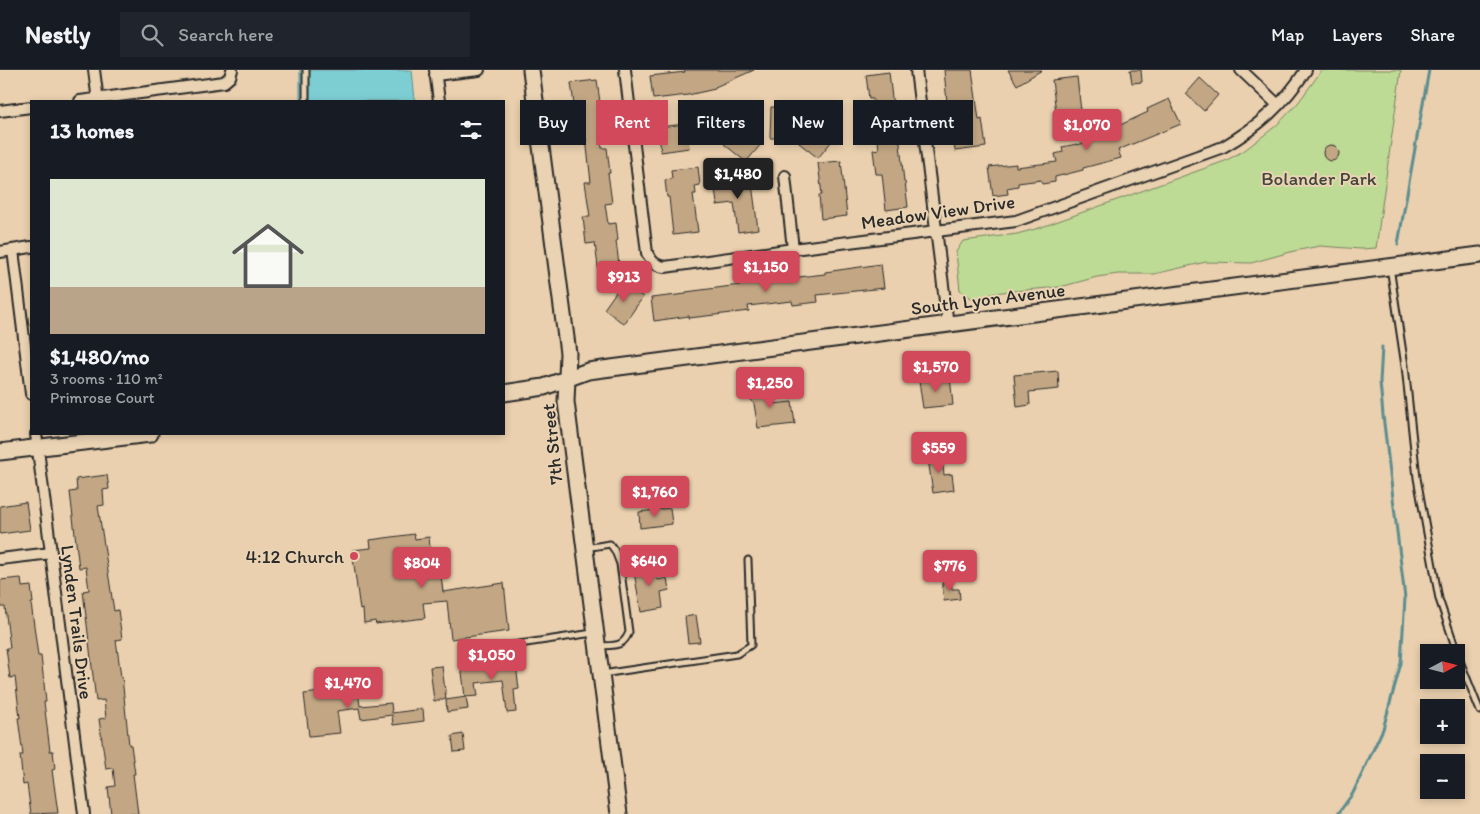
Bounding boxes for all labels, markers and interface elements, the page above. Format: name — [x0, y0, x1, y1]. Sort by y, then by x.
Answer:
search box — [120, 12, 470, 57]
text: Nestly — [25, 20, 90, 49]
icon: search — [138, 21, 166, 49]
text: Search here — [178, 23, 274, 46]
text: Map — [1271, 24, 1304, 46]
text: Layers — [1332, 24, 1382, 46]
text: Share — [1410, 24, 1455, 46]
chip: Buy — [520, 100, 586, 145]
chip: Rent — [596, 100, 668, 145]
chip: Filters — [678, 100, 764, 145]
chip: New — [774, 100, 843, 145]
chip: Apartment — [853, 100, 973, 145]
pin: $1,070 — [1046, 108, 1128, 151]
text: $1,070 — [1064, 115, 1110, 134]
icon: filters — [457, 116, 485, 144]
text: 13 homes — [50, 118, 134, 143]
pin: $1,480 — [697, 158, 779, 200]
text: $1,480 — [714, 164, 762, 183]
park label: Bolander Park — [1261, 167, 1377, 190]
street label: Meadow View Drive — [860, 190, 1016, 234]
icon: home — [223, 211, 313, 301]
pin: $1,150 — [725, 250, 807, 293]
text: $1,150 — [743, 257, 789, 276]
pin: $913 — [594, 260, 654, 303]
text: $913 — [608, 267, 640, 286]
street label: South Lyon Avenue — [909, 278, 1067, 320]
text: $1,480/mo — [50, 344, 150, 369]
pin: $1,570 — [895, 350, 977, 393]
text: $1,570 — [913, 357, 959, 376]
pin: $1,250 — [729, 366, 811, 409]
text: 3 rooms · 110 m² — [50, 369, 163, 388]
text: $1,250 — [747, 373, 793, 392]
text: Primrose Court — [50, 388, 155, 407]
street label: 7th Street — [536, 402, 568, 486]
pin: $559 — [909, 432, 969, 474]
text: $559 — [922, 438, 956, 457]
pin: $1,760 — [614, 476, 696, 518]
text: $1,760 — [632, 482, 678, 501]
street label: Lynden Trails Drive — [56, 544, 98, 700]
pin: $640 — [619, 544, 679, 587]
place label: 4:12 Church — [246, 545, 345, 568]
pin: $804 — [392, 546, 452, 589]
marker: 4:12 Church — [348, 550, 360, 562]
pin: $776 — [920, 550, 980, 592]
text: $640 — [631, 551, 667, 570]
text: $804 — [404, 553, 440, 572]
text: $776 — [934, 556, 966, 575]
pin: $1,050 — [451, 638, 533, 681]
north arrow — [1420, 644, 1465, 689]
map controls — [1420, 644, 1465, 799]
text: $1,050 — [468, 645, 516, 664]
pin: $1,470 — [307, 666, 389, 709]
text: $1,470 — [325, 673, 371, 692]
button: + — [1420, 699, 1465, 744]
button: − — [1420, 754, 1465, 799]

